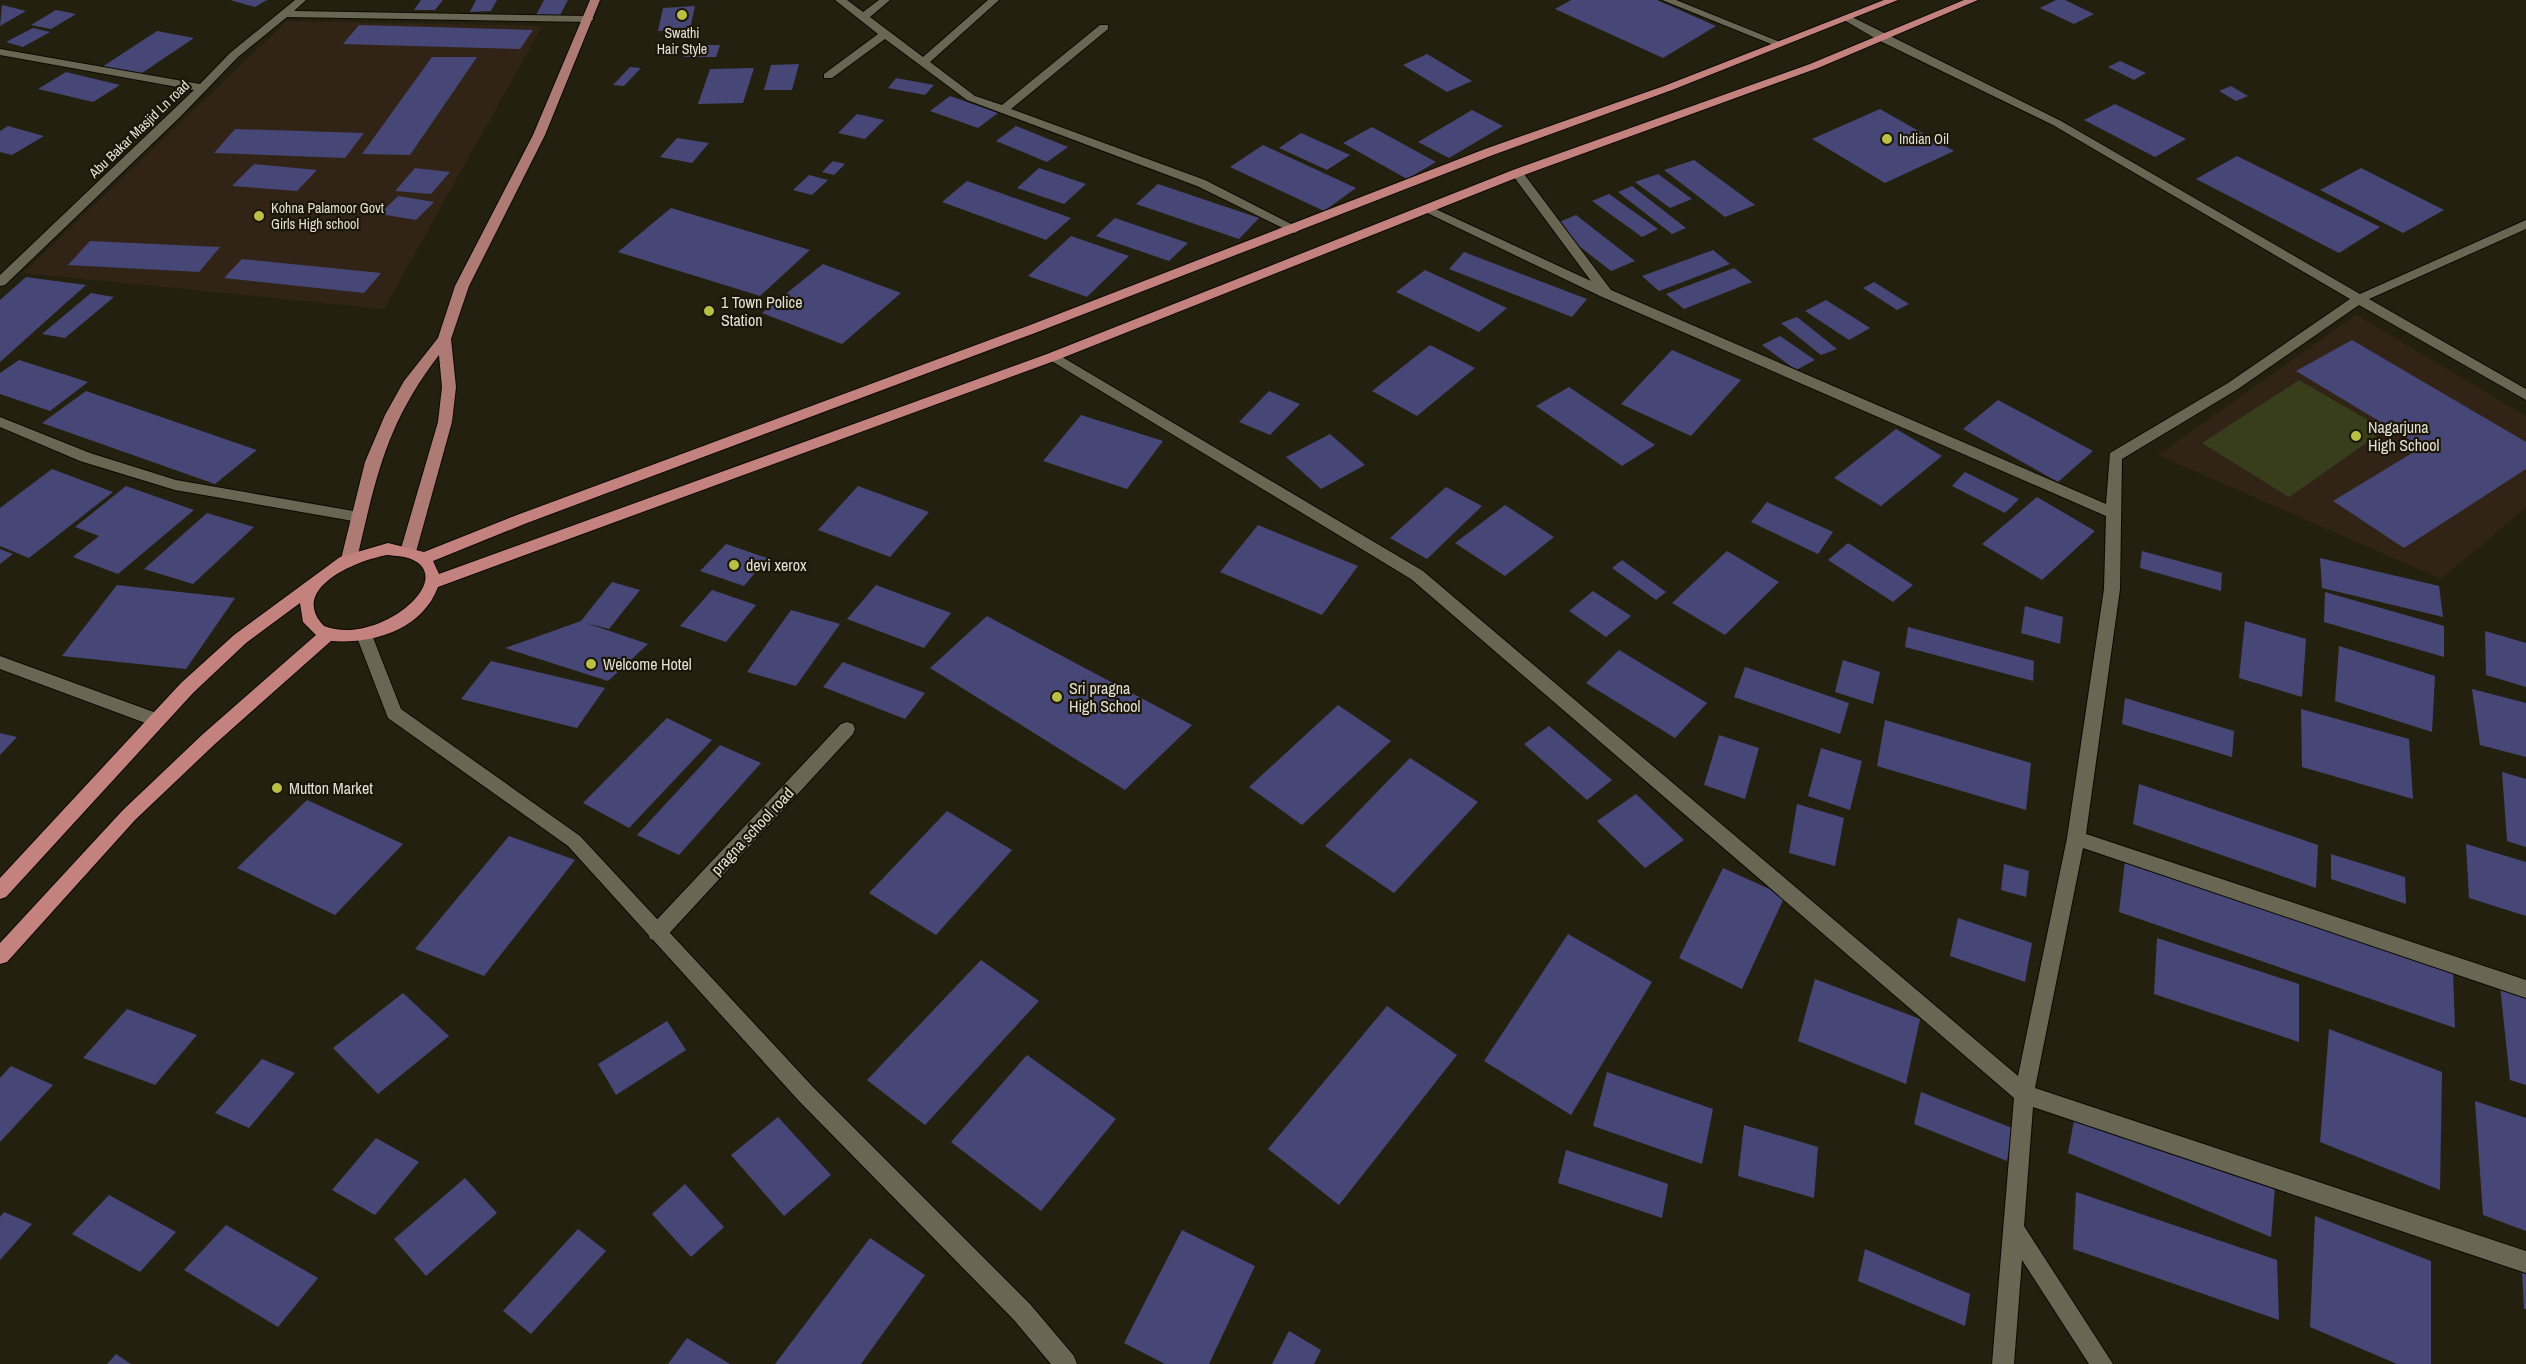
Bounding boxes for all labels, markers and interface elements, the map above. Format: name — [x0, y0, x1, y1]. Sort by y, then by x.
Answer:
marker: Swathi Hair Style — [675, 8, 689, 22]
place label: Swathi Hair Style — [657, 24, 707, 58]
street label: Abu Bakar Masjid Ln road — [84, 76, 193, 182]
place label: Indian Oil — [1899, 130, 1949, 148]
marker: Indian Oil — [1880, 132, 1894, 146]
place label: Kohna Palamoor Govt Girls High school — [271, 199, 384, 233]
marker: Kohna Palamoor Govt Girls High school — [252, 209, 266, 223]
place label: 1 Town Police Station — [721, 291, 802, 331]
marker: 1 Town Police Station — [702, 304, 716, 318]
place label: Nagarjuna High School — [2368, 416, 2440, 456]
marker: Nagarjuna High School — [2349, 429, 2363, 443]
place label: devi xerox — [746, 554, 807, 576]
marker: devi xerox — [727, 558, 741, 572]
place label: Welcome Hotel — [603, 653, 692, 675]
marker: Welcome Hotel — [584, 657, 598, 671]
place label: Sri pragna High School — [1069, 677, 1141, 717]
marker: Sri pragna High School — [1050, 690, 1064, 704]
place label: Mutton Market — [289, 777, 373, 799]
marker: Mutton Market — [270, 781, 284, 795]
street label: pragna school road — [706, 782, 798, 880]

